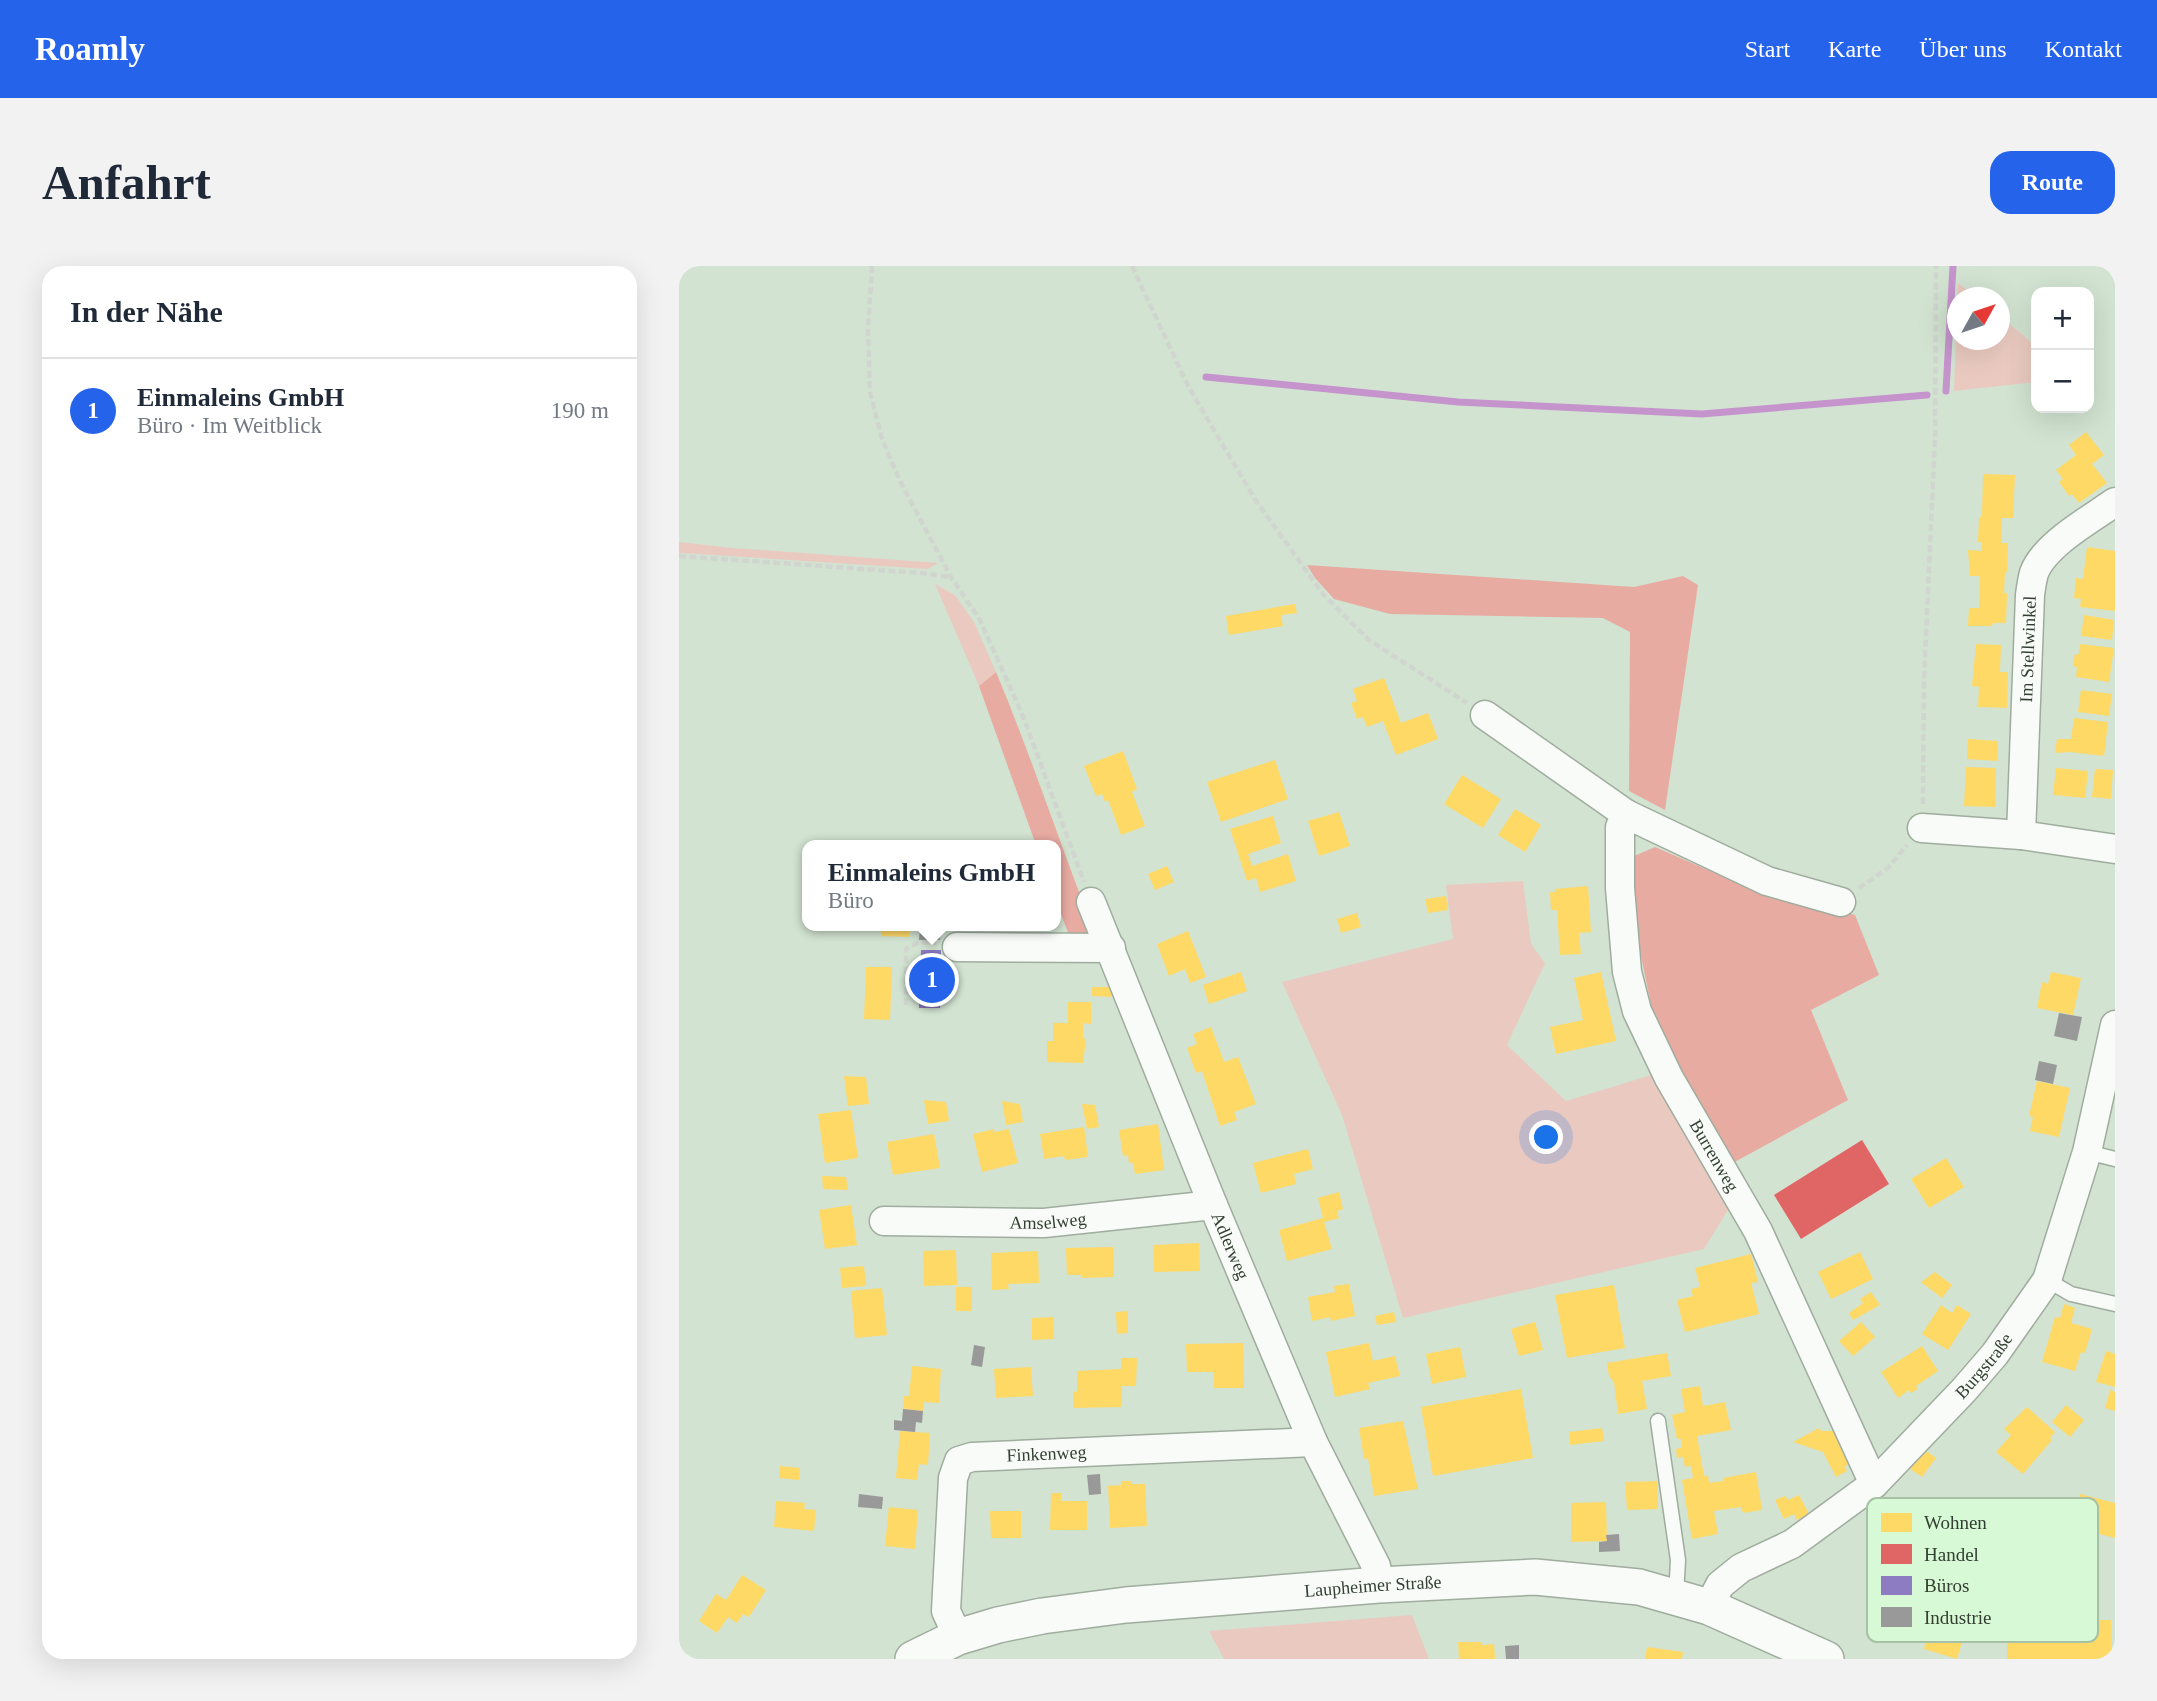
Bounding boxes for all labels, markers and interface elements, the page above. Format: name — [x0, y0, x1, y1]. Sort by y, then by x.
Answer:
text: Roamly — [35, 31, 145, 67]
text: Start — [1745, 36, 1790, 62]
text: Karte — [1828, 36, 1881, 62]
text: Über uns — [1919, 36, 2007, 62]
text: Kontakt — [2045, 36, 2122, 62]
button: Route — [1990, 151, 2115, 214]
text: Anfahrt — [42, 155, 211, 210]
north arrow — [1947, 287, 2010, 350]
map controls — [2031, 287, 2094, 413]
button: + — [2031, 287, 2094, 350]
text: In der Nähe — [70, 295, 223, 328]
button: − — [2031, 350, 2094, 413]
text: Einmaleins GmbH — [137, 383, 344, 412]
text: 1 — [87, 398, 99, 423]
text: 190 m — [551, 398, 609, 423]
text: Büro · Im Weitblick — [137, 413, 322, 438]
street label: Im Stellwinkel — [2016, 595, 2040, 703]
popup — [802, 840, 1061, 931]
text: Einmaleins GmbH — [828, 858, 1035, 887]
text: Büro — [828, 888, 874, 913]
pin: 1 — [909, 954, 955, 1006]
street label: Burrenweg — [1685, 1116, 1743, 1195]
your location — [1529, 1120, 1563, 1154]
street label: Amselweg — [1009, 1209, 1087, 1233]
street label: Adlerweg — [1207, 1209, 1253, 1282]
street label: Burgstraße — [1951, 1329, 2016, 1403]
street label: Finkenweg — [1006, 1442, 1087, 1465]
legend — [1867, 1498, 2098, 1642]
text: Wohnen — [1924, 1512, 1987, 1533]
text: Handel — [1924, 1544, 1979, 1565]
street label: Laupheimer Straße — [1303, 1572, 1442, 1601]
text: Büros — [1924, 1575, 1969, 1596]
text: Industrie — [1924, 1607, 1992, 1628]

